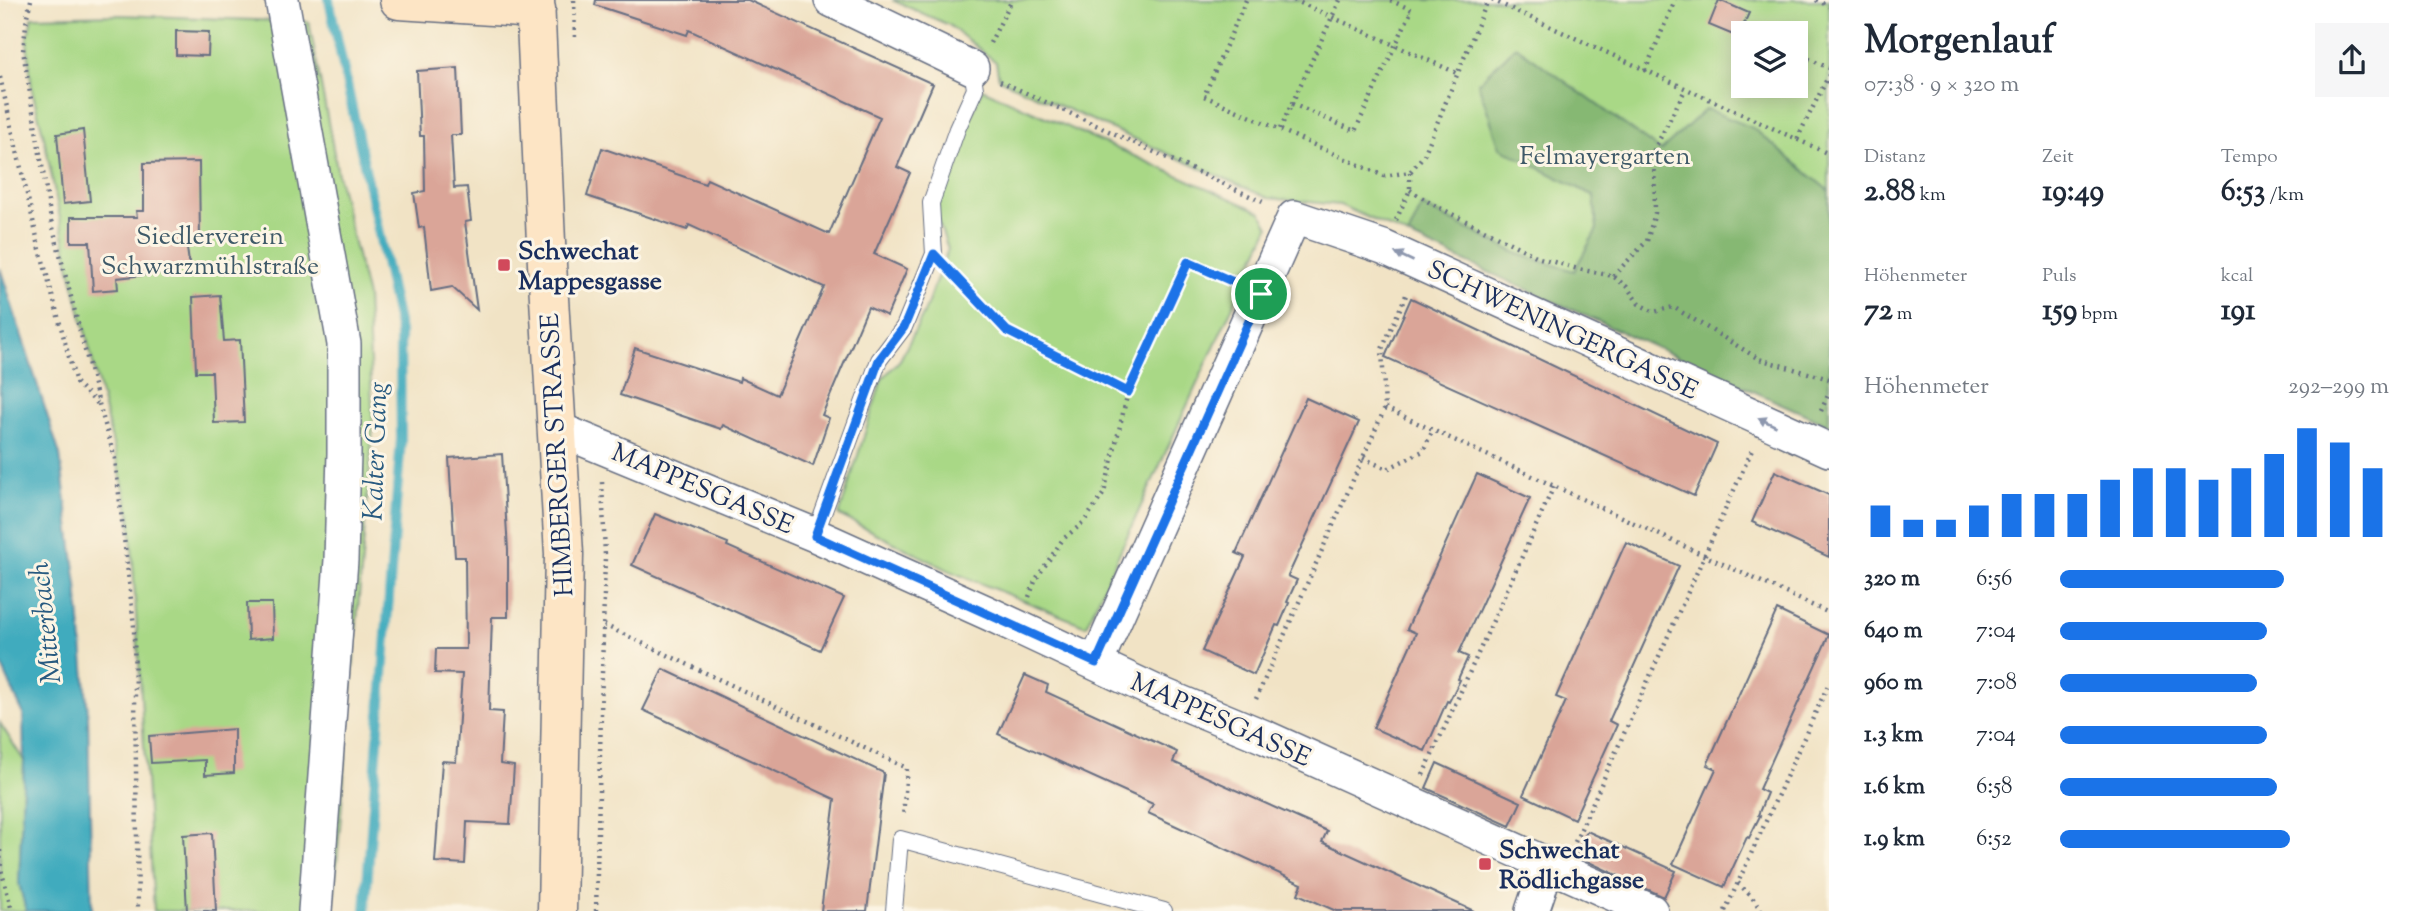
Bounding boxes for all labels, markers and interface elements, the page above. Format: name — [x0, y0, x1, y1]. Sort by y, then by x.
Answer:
text: Morgenlauf — [1864, 16, 2055, 70]
map controls — [1731, 21, 1808, 98]
button: layers — [1731, 21, 1808, 98]
button: share — [2315, 23, 2389, 97]
text: 07:38 · 9 × 320 m — [1864, 69, 2019, 102]
park label: Felmayergarten — [1519, 139, 1691, 176]
text: Distanz — [1864, 144, 1926, 171]
text: Zeit — [2042, 144, 2074, 171]
text: Tempo — [2221, 144, 2278, 171]
text: 2.88 — [1864, 171, 1916, 214]
text: 19:49 — [2042, 171, 2104, 214]
text: 6:53 — [2221, 171, 2265, 214]
text: km — [1916, 182, 1946, 209]
text: /km — [2265, 182, 2304, 209]
park label: Siedlerverein Schwarzmühlstraße — [101, 219, 319, 286]
place label: Schwechat Mappesgasse — [518, 234, 662, 301]
one-way arrow — [1394, 251, 1414, 262]
street label: SCHWENINGERGASSE — [1420, 252, 1704, 411]
marker: Schwechat Mappesgasse — [496, 257, 512, 273]
text: Höhenmeter — [1864, 263, 1967, 290]
text: Puls — [2042, 263, 2077, 290]
text: kcal — [2221, 263, 2253, 290]
pin — [1231, 264, 1291, 324]
icon: arrive — [1242, 275, 1280, 313]
text: 72 — [1864, 290, 1893, 333]
text: 159 — [2042, 290, 2077, 333]
text: 191 — [2221, 290, 2255, 333]
text: m — [1893, 301, 1913, 328]
text: bpm — [2077, 301, 2118, 328]
street label: HIMBERGER STRASSE — [533, 312, 584, 598]
text: Höhenmeter — [1864, 371, 1989, 404]
text: 292–299 m — [2288, 371, 2389, 404]
water label: Kalter Gang — [355, 381, 399, 521]
one-way arrow — [1757, 416, 1777, 428]
street label: MAPPESGASSE — [605, 435, 799, 545]
water label: Mitterbach — [21, 560, 73, 685]
text: 320 m — [1864, 563, 1920, 596]
text: 6:56 — [1976, 563, 2012, 596]
text: 640 m — [1864, 615, 1922, 648]
text: 7:04 — [1976, 615, 2016, 648]
street label: MAPPESGASSE — [1124, 665, 1316, 778]
text: 960 m — [1864, 667, 1923, 700]
text: 7:08 — [1976, 667, 2017, 700]
text: 1.3 km — [1864, 719, 1923, 752]
text: 7:04 — [1976, 719, 2016, 752]
text: 1.6 km — [1864, 771, 1925, 804]
text: 6:58 — [1976, 771, 2013, 804]
text: 1.9 km — [1864, 823, 1925, 856]
text: 6:52 — [1976, 823, 2012, 856]
place label: Schwechat Rödlichgasse — [1499, 833, 1644, 900]
marker: Schwechat Rödlichgasse — [1477, 856, 1493, 872]

